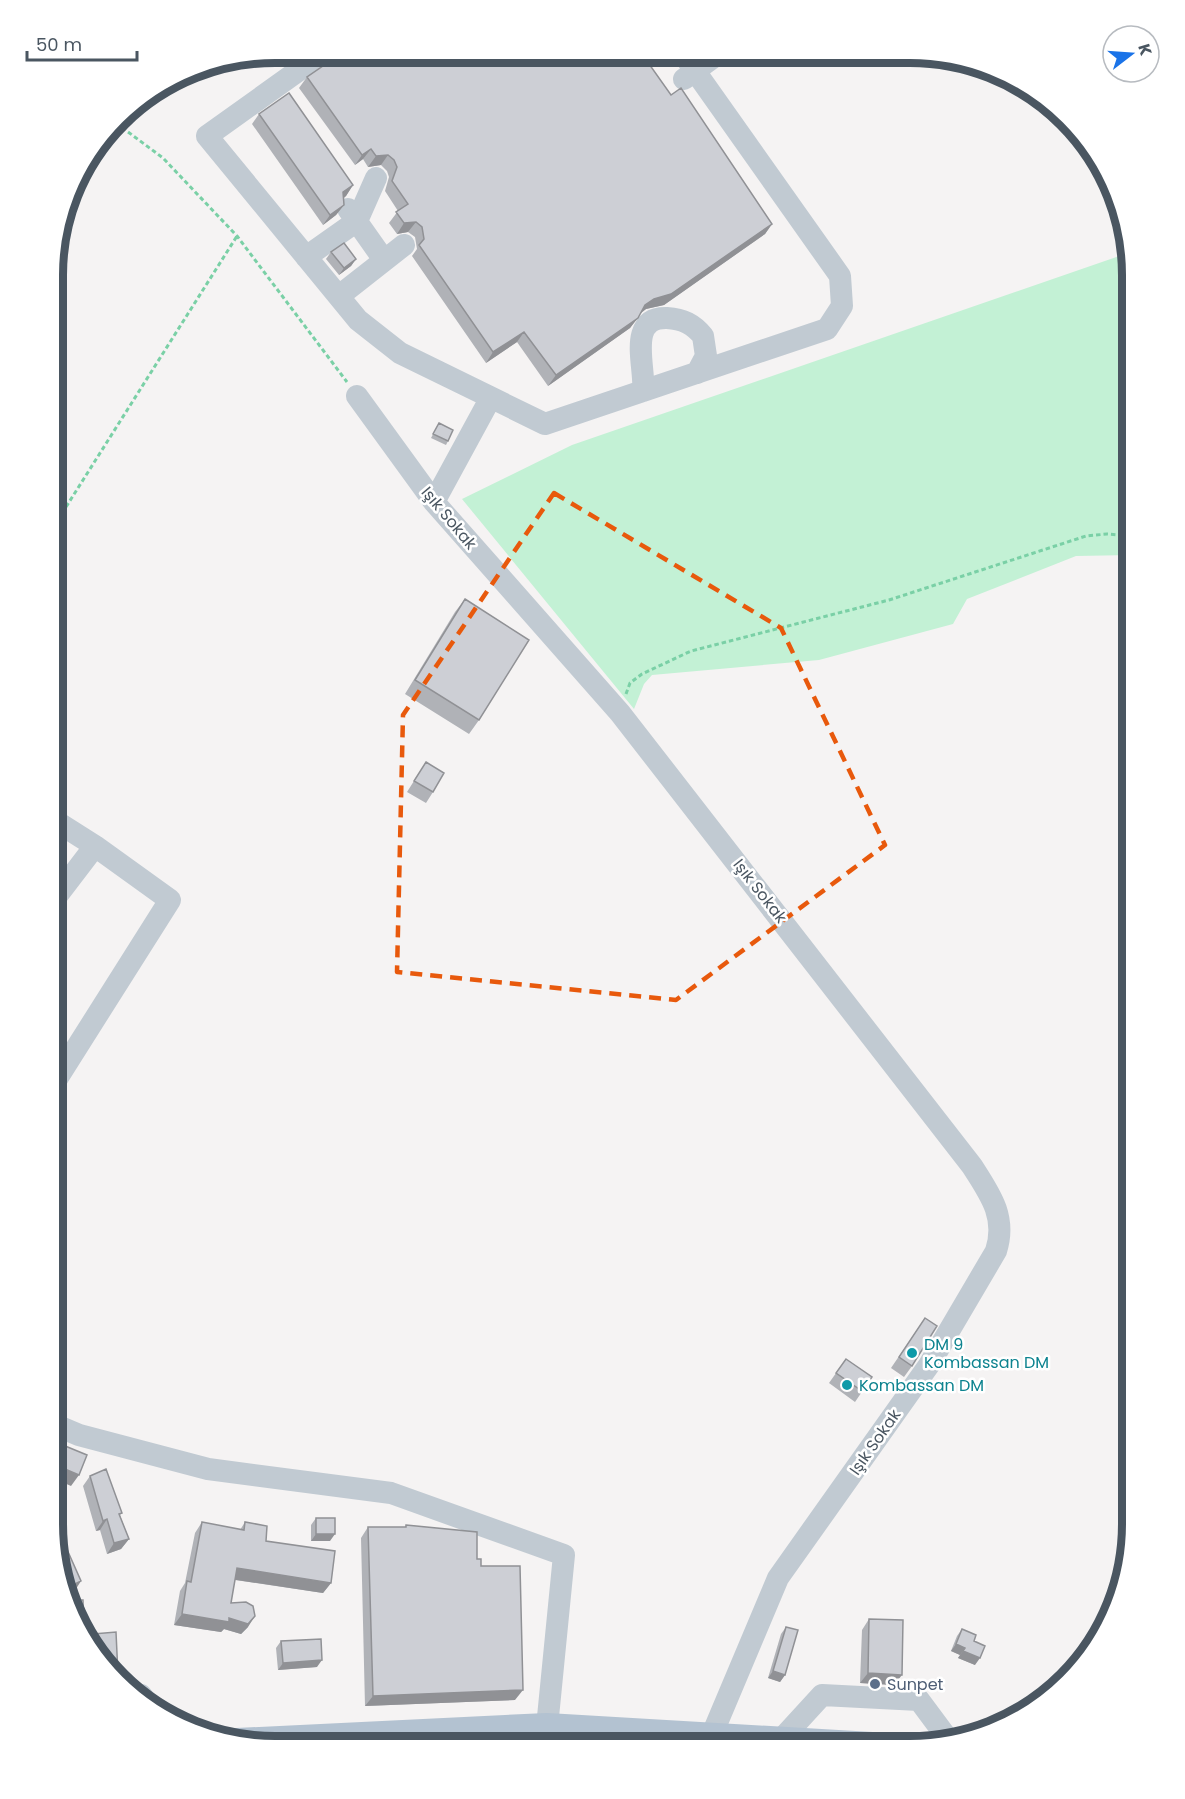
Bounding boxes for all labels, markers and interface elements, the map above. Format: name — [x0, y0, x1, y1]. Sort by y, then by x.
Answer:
scale bar — [27, 24, 136, 62]
north arrow — [1101, 24, 1161, 84]
text: 50 m — [36, 32, 82, 57]
text: K — [1132, 41, 1157, 58]
street label: Işık Sokak — [416, 482, 483, 555]
street label: Işık Sokak — [728, 854, 793, 928]
place label: DM 9 Kombassan DM — [924, 1333, 1049, 1374]
marker: DM 9 Kombassan DM — [905, 1346, 919, 1360]
place label: Kombassan DM — [859, 1374, 984, 1397]
marker: Kombassan DM — [840, 1378, 854, 1392]
street label: Işık Sokak — [844, 1404, 907, 1480]
place label: Sunpet — [887, 1673, 944, 1696]
marker: Sunpet — [868, 1677, 882, 1691]

